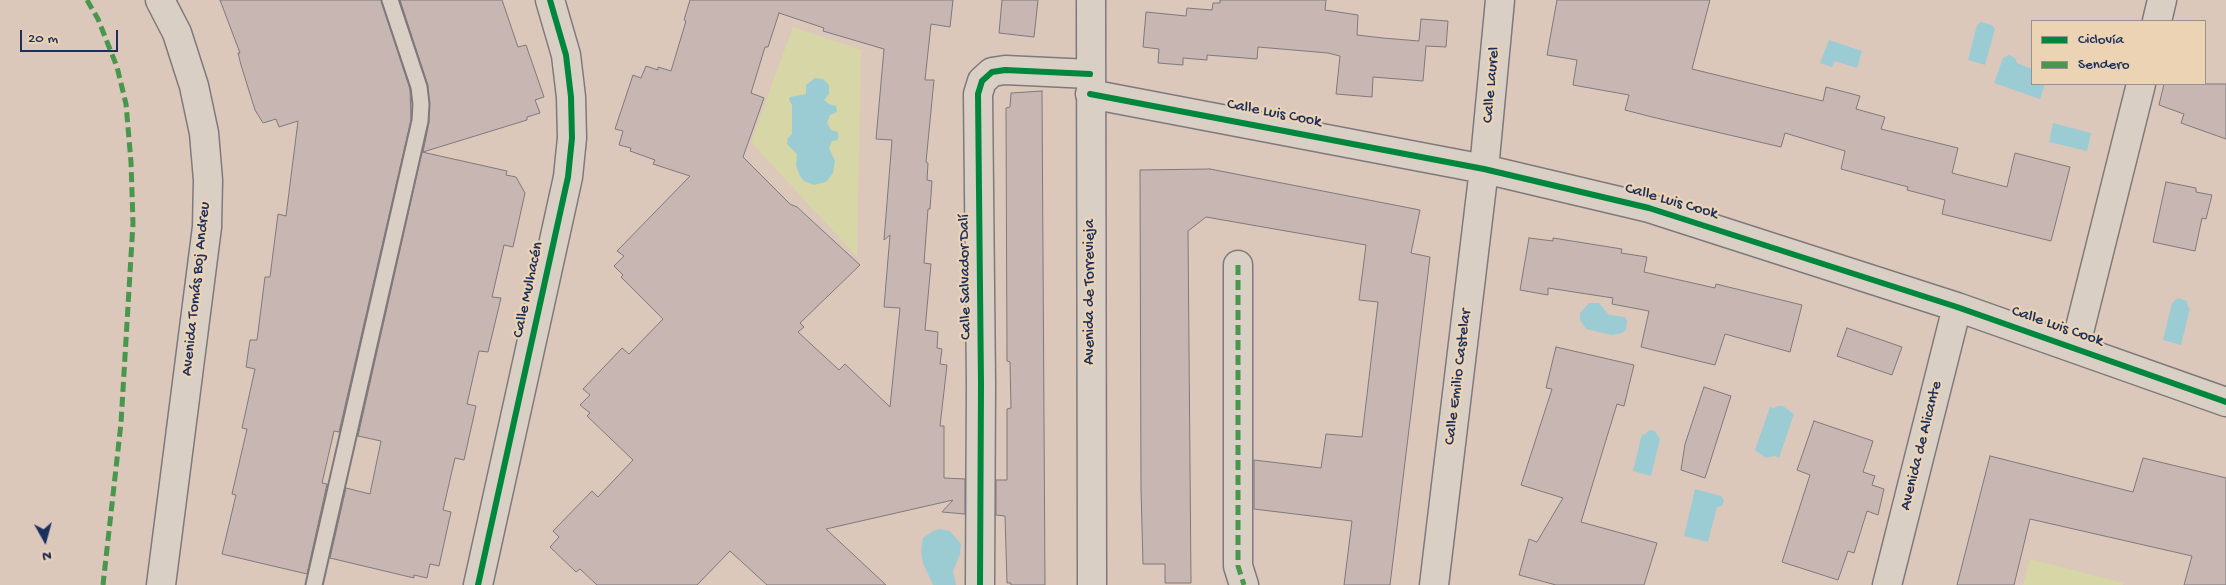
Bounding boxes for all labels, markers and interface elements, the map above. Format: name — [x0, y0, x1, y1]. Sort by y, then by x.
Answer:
scale bar — [22, 20, 120, 52]
legend — [2031, 20, 2206, 85]
text: 20 m — [28, 30, 58, 48]
text: Ciclovía — [2078, 31, 2124, 49]
street label: Calle Laurel — [1479, 46, 1505, 124]
text: Sendero — [2078, 56, 2129, 74]
street label: Calle Luis Cook — [1225, 95, 1323, 133]
street label: Calle Luis Cook — [1622, 180, 1720, 224]
street label: Avenida Tomás Boj Andreu — [178, 201, 216, 377]
street label: Calle Salvador Dalí — [955, 214, 977, 340]
street label: Avenida de Torrevieja — [1081, 219, 1101, 365]
street label: Calle Mulhacén — [509, 240, 549, 340]
street label: Calle Luis Cook — [2009, 302, 2105, 352]
street label: Calle Emilio Castelar — [1441, 308, 1477, 446]
street label: Avenida de Alicante — [1897, 379, 1947, 513]
north arrow — [20, 515, 70, 565]
text: N — [41, 546, 52, 564]

